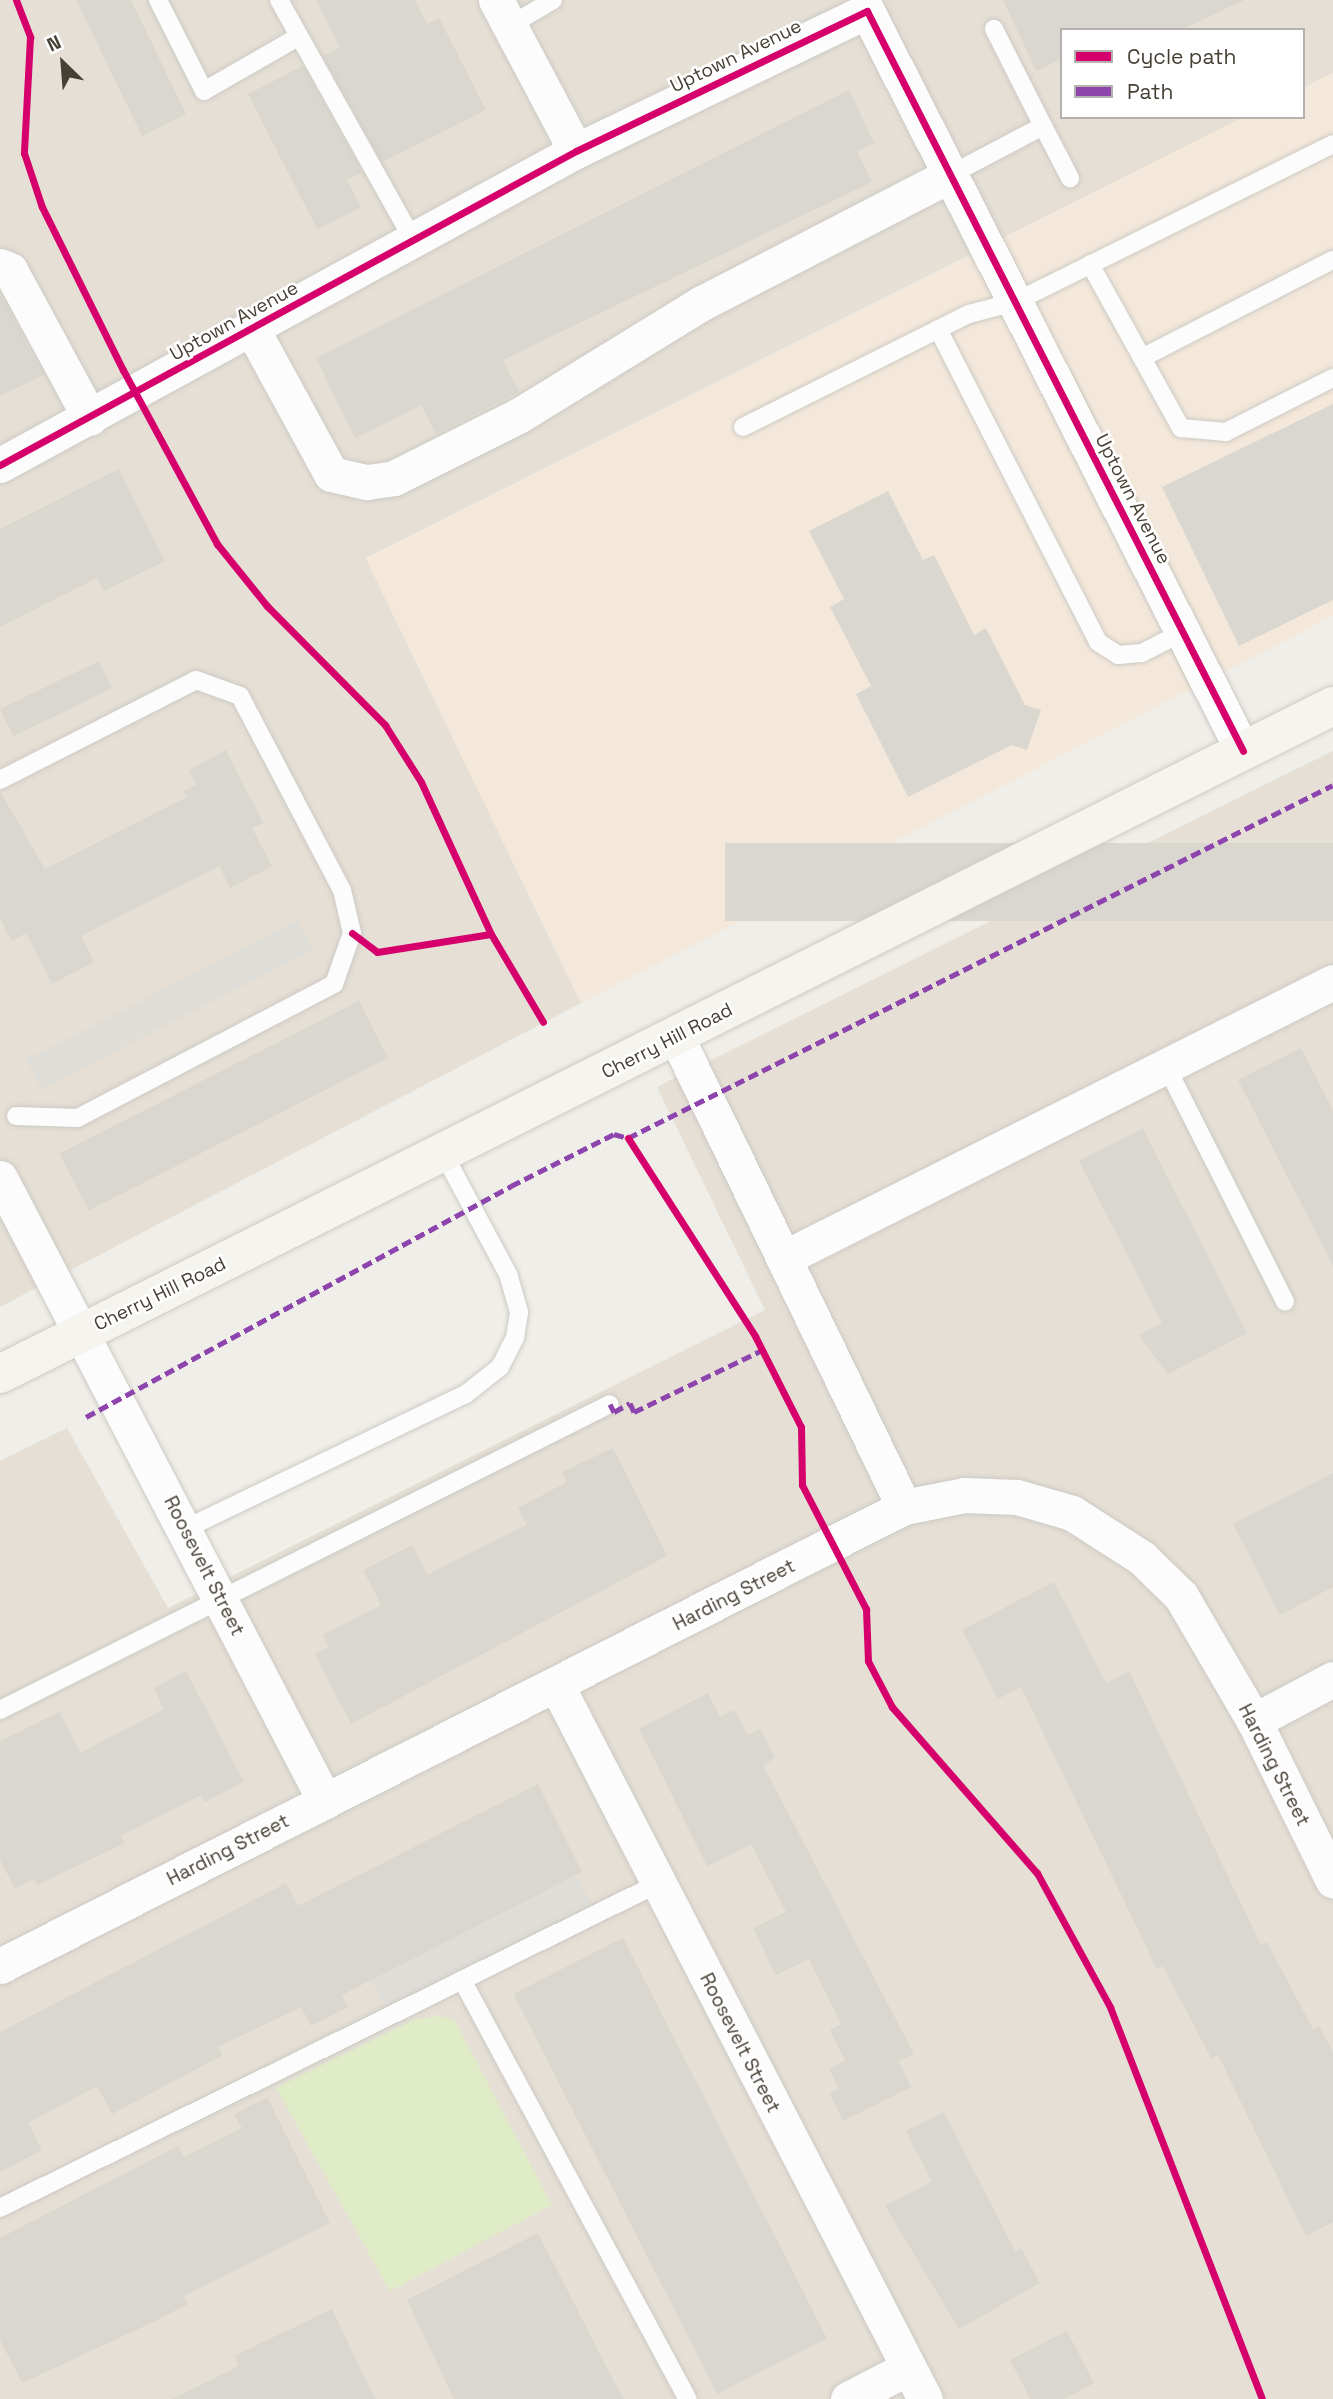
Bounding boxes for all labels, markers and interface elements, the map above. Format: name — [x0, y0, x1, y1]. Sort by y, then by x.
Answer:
street label: Uptown Avenue — [667, 14, 805, 98]
north arrow — [28, 28, 98, 98]
legend — [1060, 28, 1305, 119]
text: N — [43, 29, 65, 58]
text: Cycle path — [1127, 43, 1236, 70]
text: Path — [1127, 78, 1173, 105]
street label: Uptown Avenue — [166, 276, 302, 366]
street label: Uptown Avenue — [1090, 430, 1176, 568]
street label: Cherry Hill Road — [598, 998, 736, 1084]
street label: Cherry Hill Road — [90, 1252, 230, 1336]
street label: Roosevelt Street — [159, 1492, 249, 1640]
street label: Harding Street — [669, 1554, 799, 1636]
street label: Harding Street — [1233, 1700, 1315, 1830]
street label: Harding Street — [163, 1809, 293, 1891]
street label: Roosevelt Street — [695, 1969, 785, 2117]

